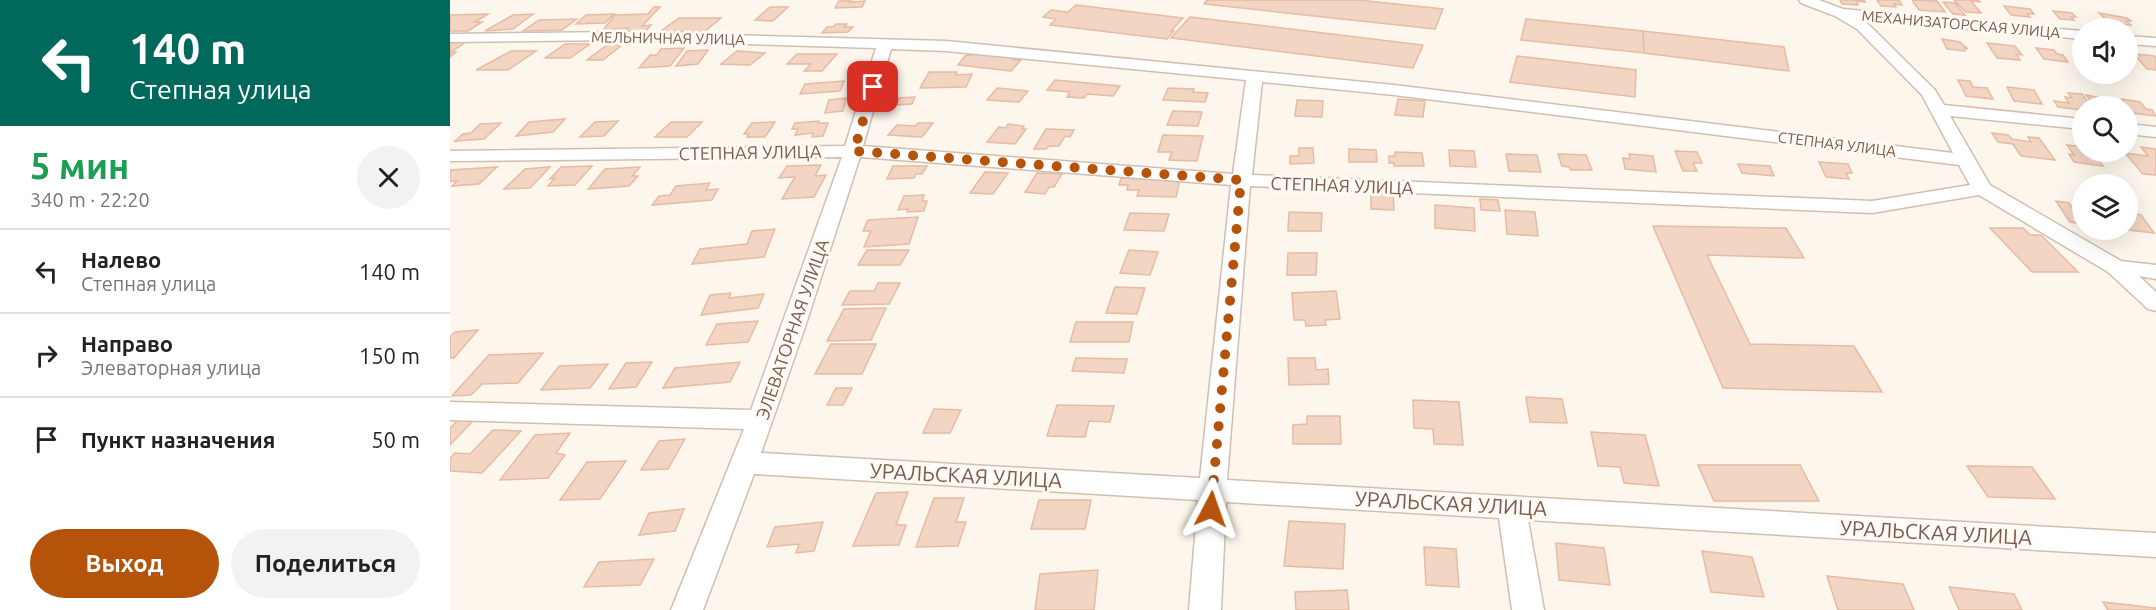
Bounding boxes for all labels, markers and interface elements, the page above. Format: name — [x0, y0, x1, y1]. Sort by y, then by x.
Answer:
street label: МЕХАНИЗАТОРСКАЯ УЛИЦА — [1861, 7, 2061, 41]
map controls — [2072, 18, 2138, 240]
button: sound — [2072, 18, 2138, 84]
icon: left — [30, 24, 108, 102]
text: 140 m — [129, 25, 246, 72]
street label: МЕЛЬНИЧНАЯ УЛИЦА — [591, 28, 745, 48]
pin — [847, 61, 898, 112]
icon: arrive — [856, 70, 889, 103]
text: Степная улица — [129, 74, 312, 104]
button: search — [2072, 96, 2138, 162]
street label: СТЕПНАЯ УЛИЦА — [1777, 128, 1897, 160]
street label: СТЕПНАЯ УЛИЦА — [678, 141, 822, 163]
text: 5 мин — [30, 145, 129, 186]
button: close — [357, 146, 420, 209]
street label: СТЕПНАЯ УЛИЦА — [1270, 173, 1414, 197]
button: layers — [2072, 174, 2138, 240]
text: 340 m · 22:20 — [30, 188, 150, 211]
street label: ЭЛЕВАТОРНАЯ УЛИЦА — [752, 236, 832, 422]
text: Налево — [81, 247, 161, 272]
icon: left — [30, 255, 63, 288]
text: 140 m — [359, 259, 420, 284]
text: Степная улица — [81, 272, 216, 295]
text: Направо — [81, 331, 173, 356]
icon: right — [30, 339, 63, 372]
text: 150 m — [359, 343, 420, 368]
text: Элеваторная улица — [81, 356, 261, 379]
icon: arrive — [30, 423, 63, 456]
text: Пункт назначения — [81, 427, 275, 452]
text: 50 m — [371, 427, 420, 452]
street label: УРАЛЬСКАЯ УЛИЦА — [869, 458, 1063, 492]
position arrow — [1179, 477, 1243, 541]
street label: УРАЛЬСКАЯ УЛИЦА — [1354, 486, 1548, 520]
street label: УРАЛЬСКАЯ УЛИЦА — [1839, 515, 2033, 549]
button: Выход — [30, 529, 219, 598]
button: Поделиться — [231, 529, 420, 598]

